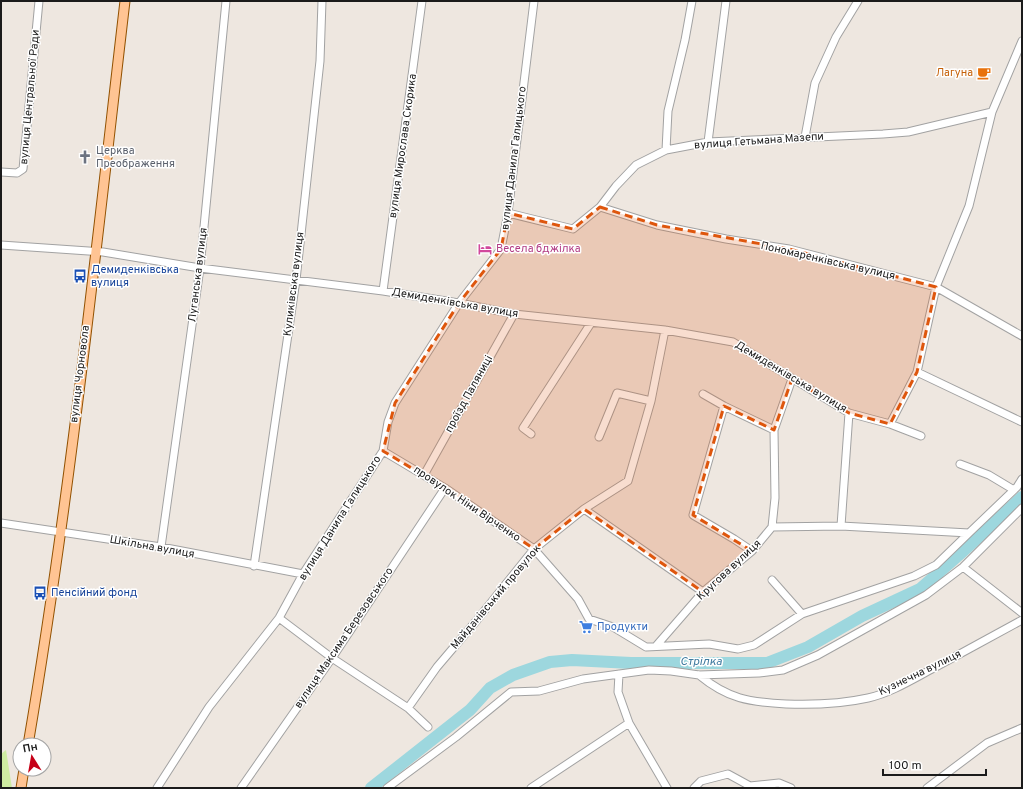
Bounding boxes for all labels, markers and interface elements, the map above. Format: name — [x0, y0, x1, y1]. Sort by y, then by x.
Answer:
street label: вулиця Центральної Ради — [17, 29, 43, 165]
cafe icon: Лагуна — [976, 65, 992, 81]
place label: Лагуна — [936, 66, 973, 80]
street label: вулиця Мирослава Скорика — [386, 73, 420, 219]
street label: вулиця Данила Галицького — [498, 85, 530, 231]
street label: вулиця Гетьмана Мазепи — [694, 129, 824, 153]
place label: Церква Преображення — [96, 144, 175, 171]
church icon: Церква Преображення — [77, 149, 93, 165]
street label: Луганська вулиця — [185, 227, 211, 323]
street label: Куликівська вулиця — [281, 231, 307, 337]
street label: Пономаренківська вулиця — [759, 239, 897, 283]
hotel icon: Весела бджілка — [477, 241, 493, 257]
place label: Весела бджілка — [496, 242, 581, 256]
place label: Демиденківська вулиця — [91, 263, 179, 290]
bus stop icon: Демиденківська вулиця — [72, 268, 88, 284]
street label: Демиденківська вулиця — [391, 285, 519, 321]
street label: вулиця Чорновола — [67, 324, 93, 424]
street label: Демиденківська вулиця — [732, 338, 850, 416]
street label: проїзд Паляниці — [442, 353, 496, 435]
street label: вулиця Данила Галицького — [296, 453, 384, 583]
street label: провулок Ніни Вірченко — [411, 463, 523, 545]
street label: Шкільна вулиця — [108, 533, 196, 561]
street label: Кругова вулиця — [694, 537, 764, 603]
street label: Майданівський провулок — [448, 542, 544, 652]
street label: вулиця Максима Березовського — [291, 565, 397, 711]
bus stop icon: Пенсійний фонд — [32, 585, 48, 601]
place label: Пенсійний фонд — [51, 586, 137, 600]
supermarket icon: Продукти — [578, 619, 594, 635]
place label: Продукти — [597, 620, 648, 634]
street label: Кузнечна вулиця — [876, 647, 964, 699]
water label: Стрілка — [680, 654, 723, 670]
north arrow — [12, 737, 52, 777]
text: Пн — [22, 740, 39, 756]
scale bar — [883, 751, 986, 777]
text: 100 m — [889, 758, 922, 774]

